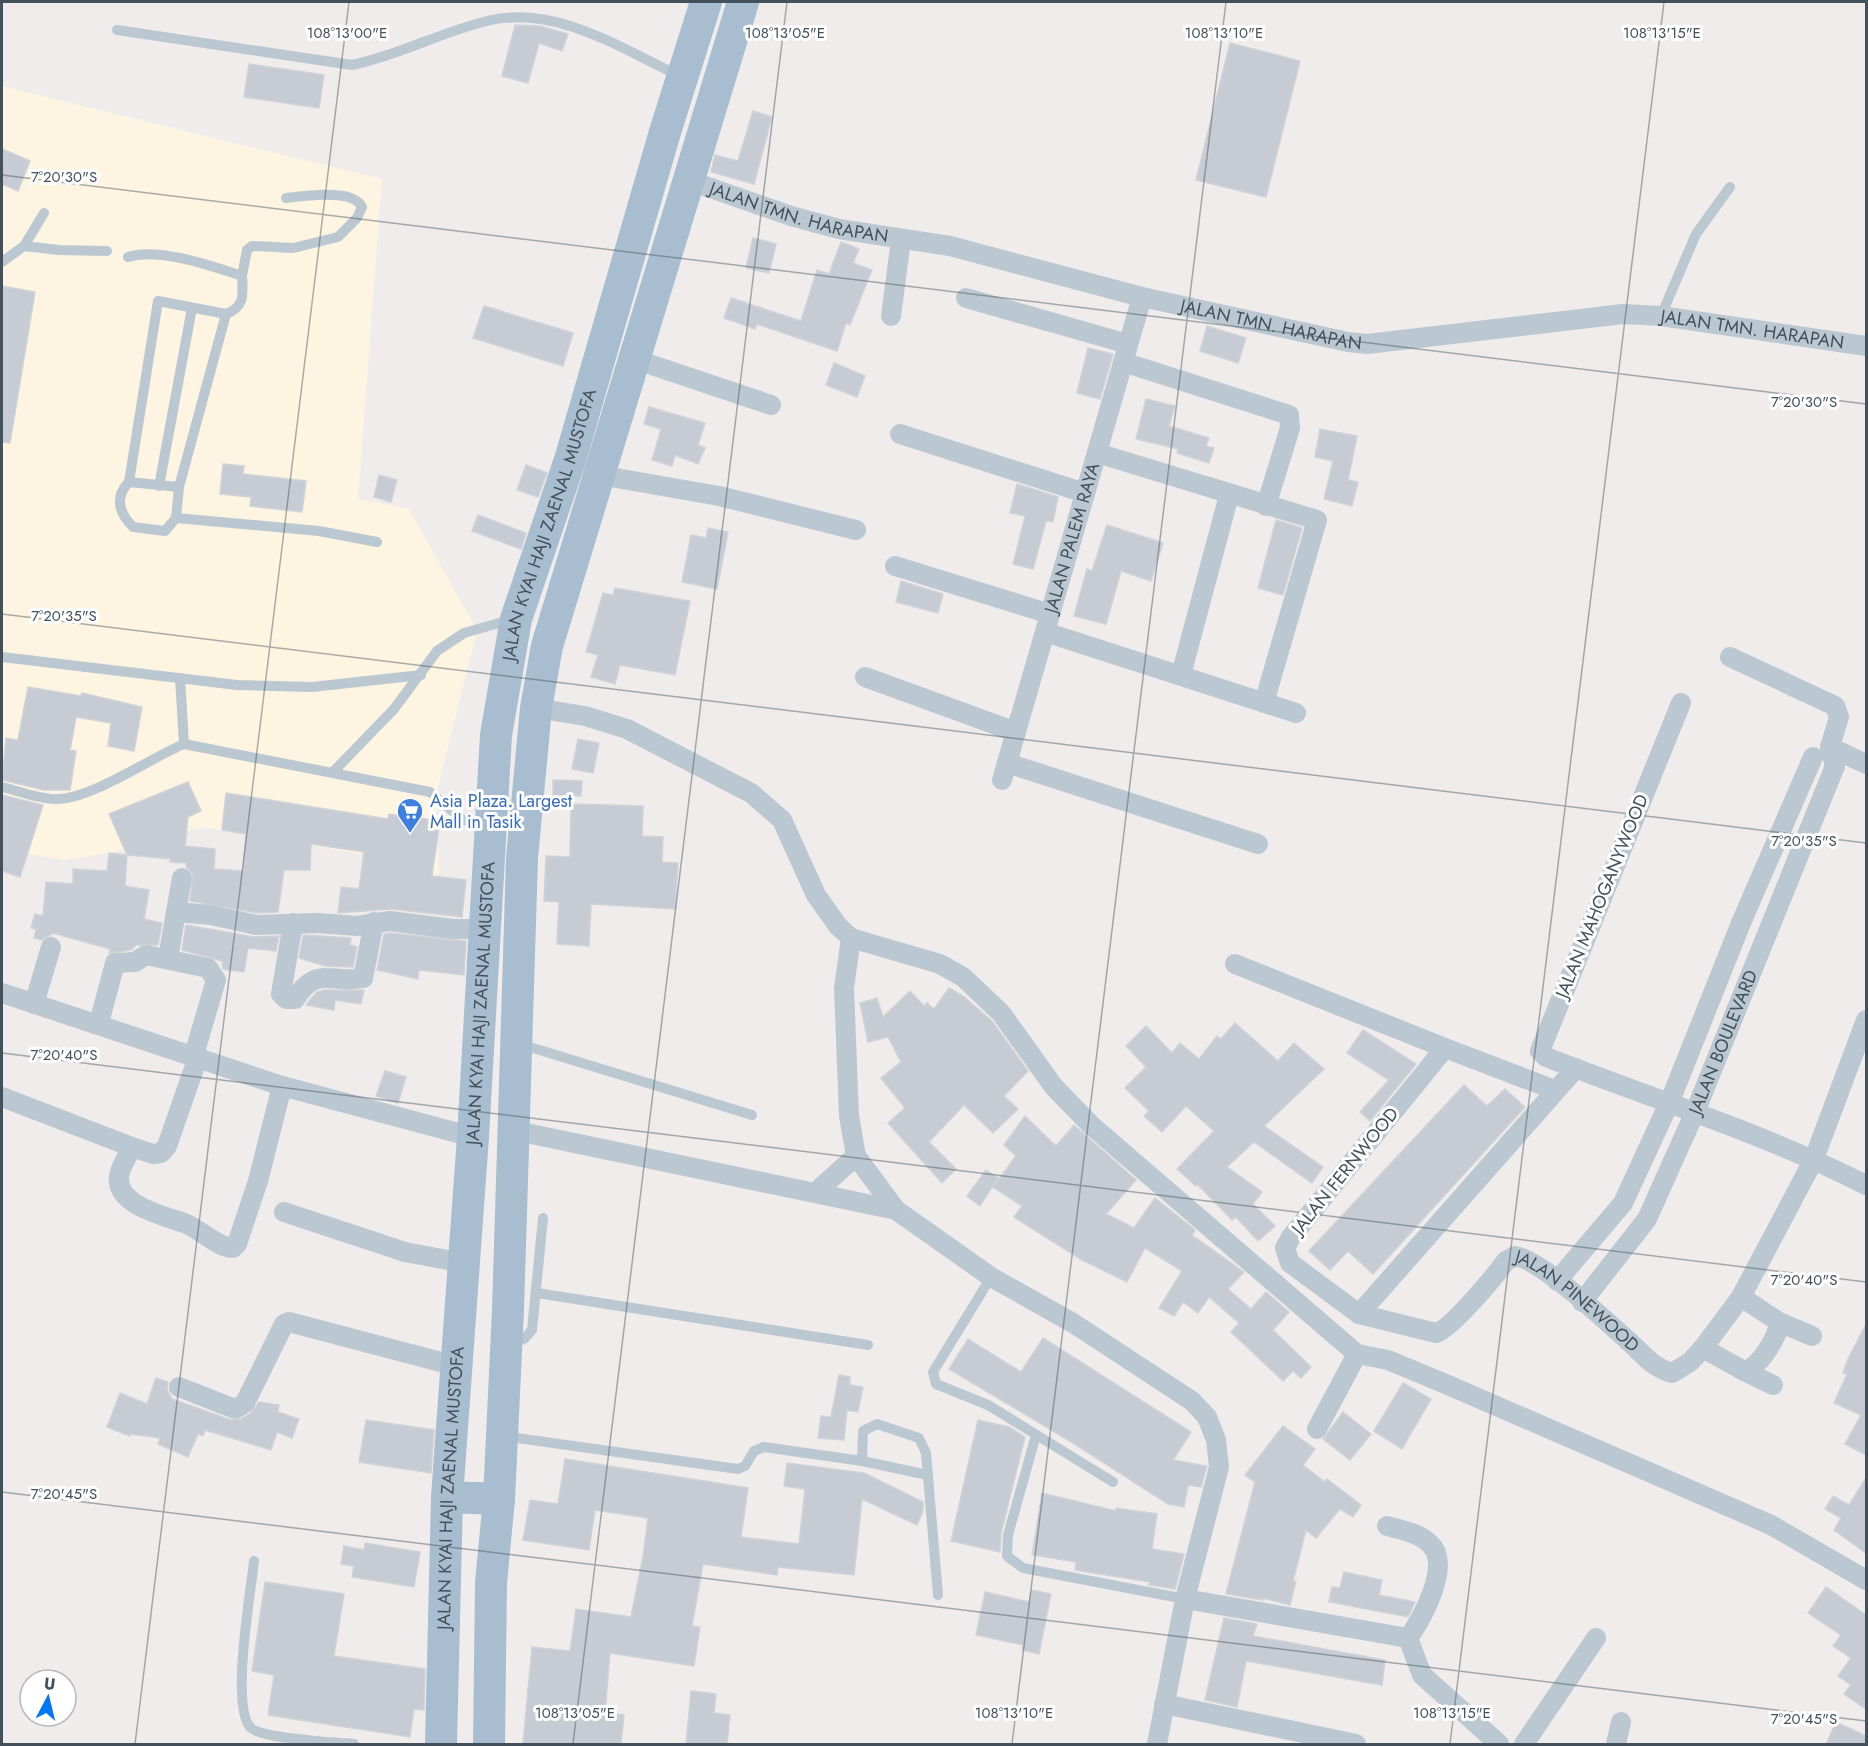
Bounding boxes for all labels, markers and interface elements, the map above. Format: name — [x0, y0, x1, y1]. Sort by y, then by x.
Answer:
text: 108°13'00"E — [307, 22, 387, 44]
text: 108°13'05"E — [745, 22, 825, 44]
text: 108°13'10"E — [1185, 22, 1263, 44]
text: 108°13'15"E — [1623, 22, 1701, 44]
text: 7°20'30"S — [31, 166, 97, 188]
street label: JALAN TMN. HARAPAN — [704, 175, 890, 249]
street label: JALAN TMN. HARAPAN — [1176, 292, 1363, 356]
street label: JALAN TMN. HARAPAN — [1657, 303, 1846, 356]
street label: JALAN KYAI HAJI ZAENAL MUSTOFA — [496, 386, 603, 665]
text: 7°20'30"S — [1771, 391, 1837, 413]
street label: JALAN PALEM RAYA — [1037, 460, 1106, 618]
text: 7°20'35"S — [31, 605, 97, 627]
place label: Asia Plaza. Largest Mall in Tasik — [430, 788, 573, 835]
street label: JALAN MAHOGANYWOOD — [1548, 790, 1655, 1004]
supermarket icon: Asia Plaza. Largest Mall in Tasik — [395, 796, 425, 834]
text: 7°20'35"S — [1771, 830, 1837, 852]
street label: JALAN KYAI HAJI ZAENAL MUSTOFA — [459, 861, 502, 1148]
street label: JALAN BOULEVARD — [1682, 966, 1764, 1120]
text: 7°20'40"S — [31, 1044, 97, 1066]
street label: JALAN FERNWOOD — [1284, 1102, 1405, 1242]
street label: JALAN PINEWOOD — [1510, 1243, 1645, 1358]
text: 7°20'40"S — [1771, 1269, 1837, 1291]
street label: JALAN KYAI HAJI ZAENAL MUSTOFA — [431, 1345, 471, 1632]
text: 7°20'45"S — [31, 1483, 97, 1505]
north arrow — [18, 1668, 78, 1728]
text: U — [43, 1672, 57, 1696]
text: 108°13'05"E — [535, 1702, 615, 1724]
text: 108°13'10"E — [975, 1702, 1053, 1724]
text: 108°13'15"E — [1413, 1702, 1491, 1724]
text: 7°20'45"S — [1771, 1708, 1837, 1730]

